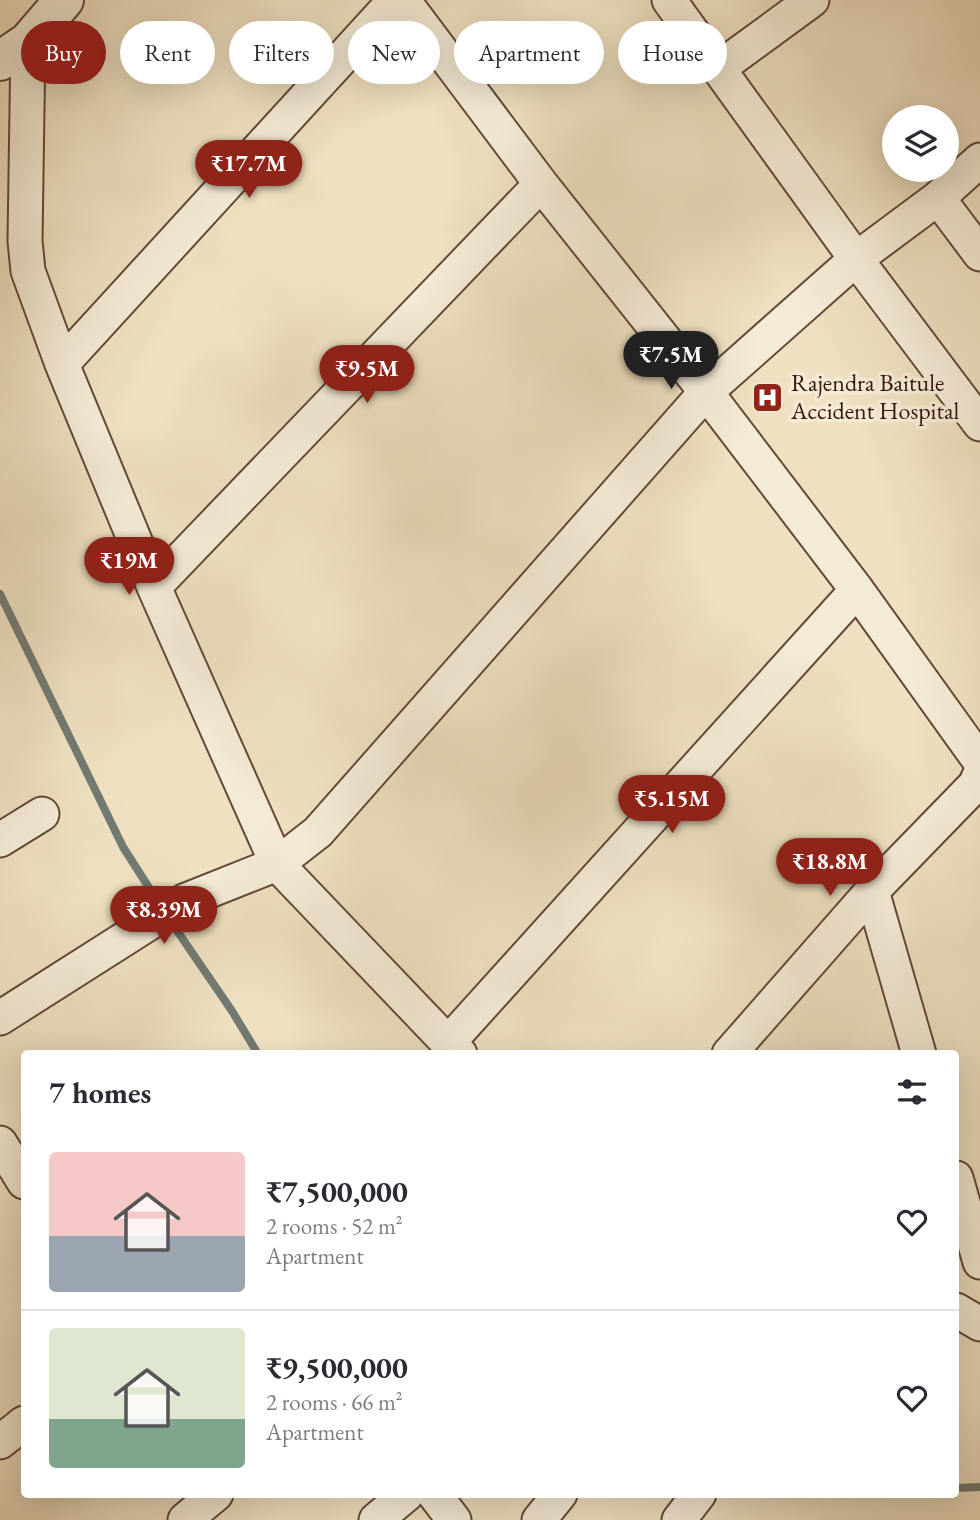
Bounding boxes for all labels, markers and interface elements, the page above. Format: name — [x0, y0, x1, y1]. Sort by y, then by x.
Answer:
chip: Buy — [21, 21, 106, 84]
chip: Rent — [120, 21, 215, 84]
chip: Filters — [229, 21, 334, 84]
chip: New — [348, 21, 440, 84]
chip: Apartment — [454, 21, 604, 84]
chip: House — [618, 21, 727, 84]
map controls — [882, 105, 959, 182]
button: layers — [882, 105, 959, 182]
pin: ₹17.7M — [192, 140, 306, 200]
text: ₹17.7M — [211, 148, 287, 178]
pin: ₹7.5M — [622, 332, 720, 391]
text: ₹7.5M — [639, 339, 703, 369]
pin: ₹9.5M — [318, 346, 416, 405]
text: ₹9.5M — [335, 353, 399, 383]
place label: Rajendra Baitule Accident Hospital — [790, 367, 960, 426]
hospital icon: Rajendra Baitule Accident Hospital — [751, 380, 785, 414]
pin: ₹19M — [88, 538, 170, 597]
text: ₹19M — [100, 545, 158, 575]
pin: ₹5.15M — [615, 776, 729, 835]
text: ₹5.15M — [634, 783, 710, 813]
pin: ₹18.8M — [773, 838, 887, 898]
text: ₹18.8M — [792, 846, 868, 876]
pin: ₹8.39M — [107, 886, 221, 946]
text: ₹8.39M — [126, 894, 202, 924]
text: 7 homes — [49, 1073, 151, 1112]
icon: filters — [893, 1073, 931, 1111]
text: ₹7,500,000 — [266, 1172, 408, 1211]
icon: home — [105, 1180, 189, 1264]
icon: heart — [893, 1203, 931, 1241]
text: 2 rooms · 52 m² — [266, 1211, 403, 1241]
text: Apartment — [266, 1241, 364, 1271]
text: ₹9,500,000 — [266, 1348, 408, 1387]
icon: home — [105, 1356, 189, 1440]
icon: heart — [893, 1379, 931, 1417]
text: 2 rooms · 66 m² — [266, 1387, 403, 1417]
text: Apartment — [266, 1417, 364, 1447]

